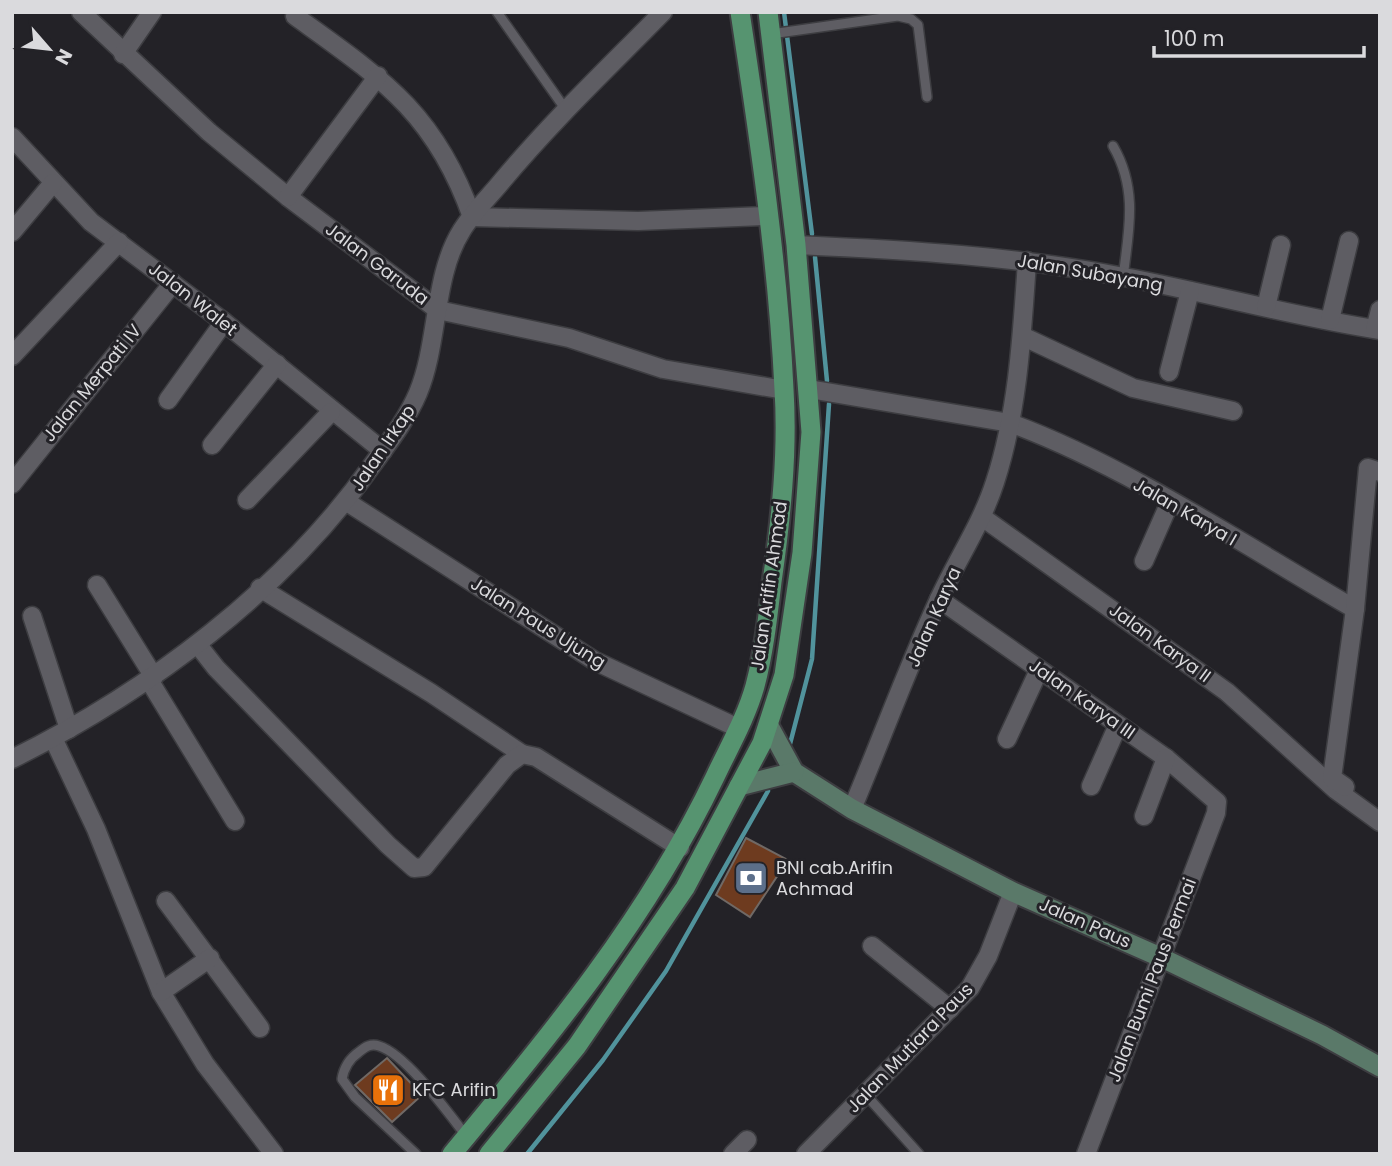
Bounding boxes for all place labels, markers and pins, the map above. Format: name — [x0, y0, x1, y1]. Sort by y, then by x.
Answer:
place label: BNI cab.Arifin Achmad — [776, 855, 893, 901]
bank icon: BNI cab.Arifin Achmad — [732, 859, 770, 897]
restaurant icon: KFC Arifin — [369, 1071, 407, 1109]
place label: KFC Arifin — [412, 1077, 496, 1102]

